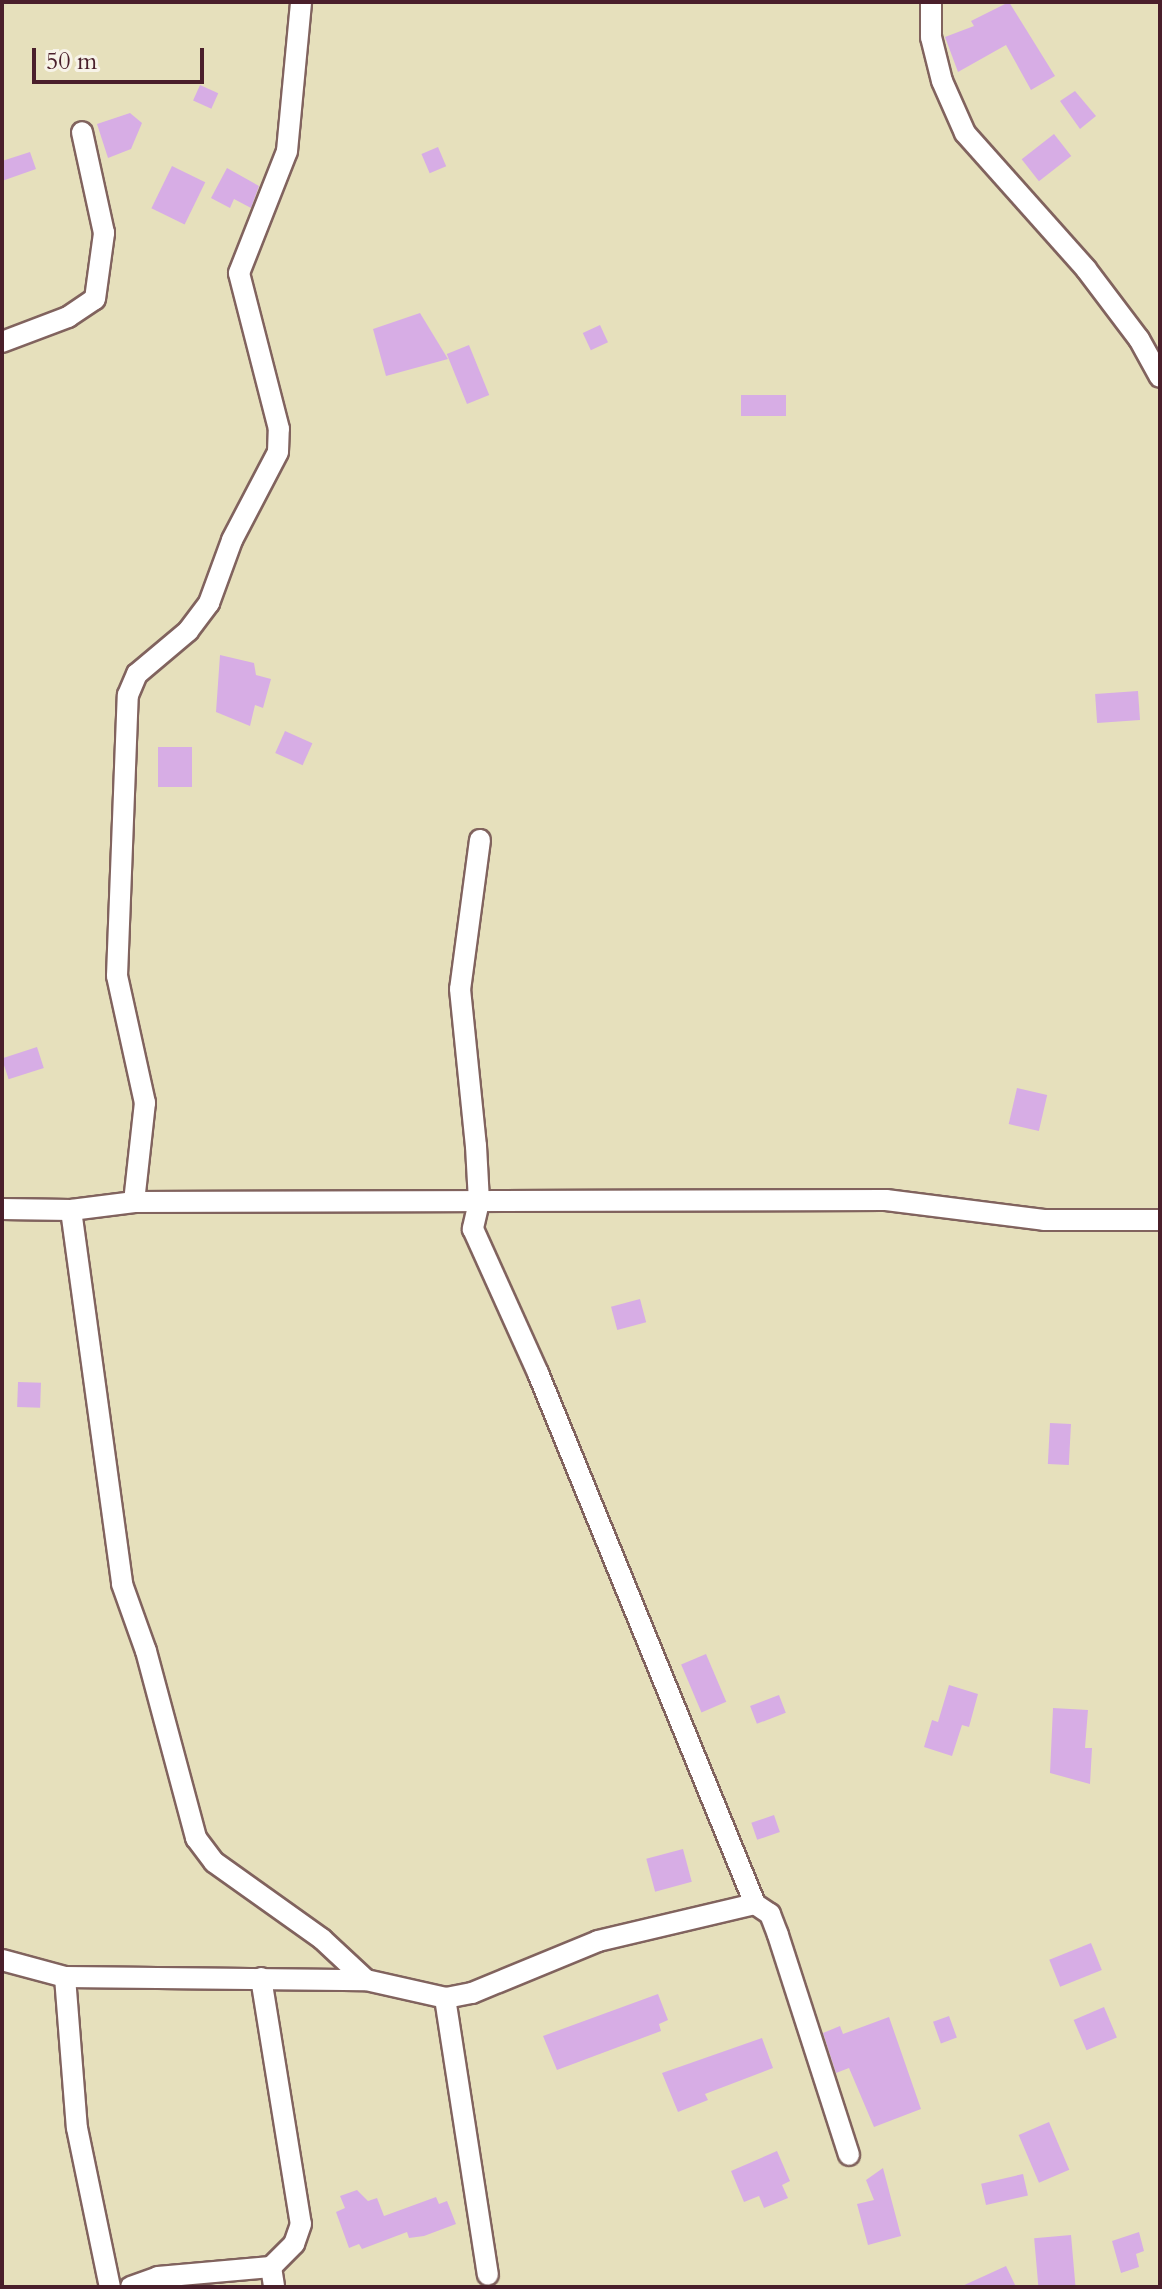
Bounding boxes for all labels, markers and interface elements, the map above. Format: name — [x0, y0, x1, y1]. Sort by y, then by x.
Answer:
scale bar — [36, 32, 208, 82]
text: 50 m — [46, 45, 97, 78]

